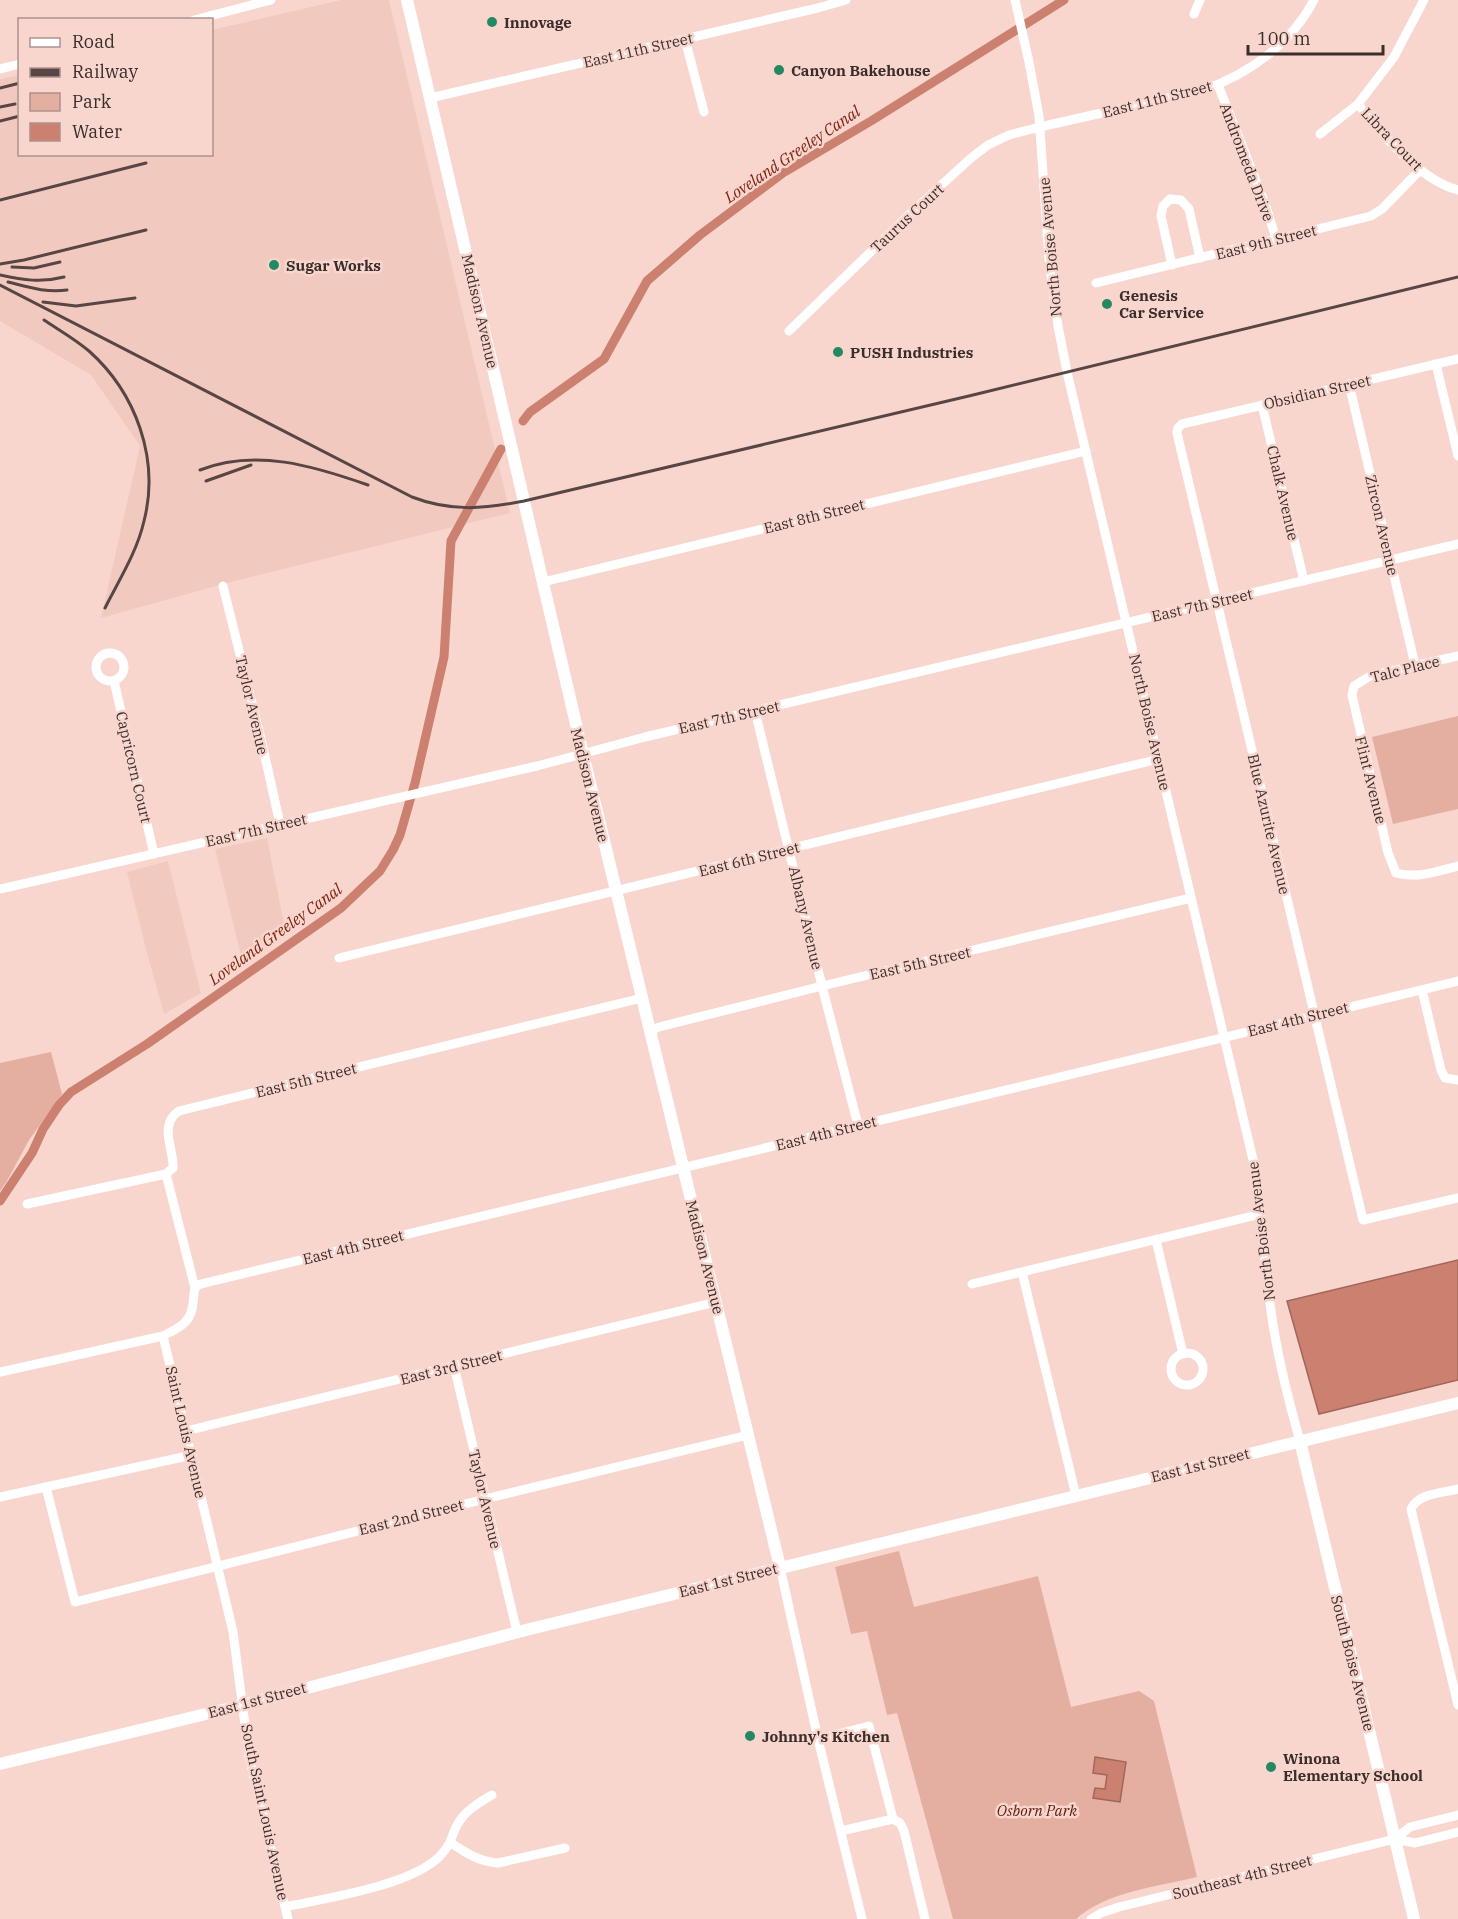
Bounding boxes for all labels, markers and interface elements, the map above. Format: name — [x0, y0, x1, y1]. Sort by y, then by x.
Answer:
place label: Innovage — [504, 13, 572, 32]
marker: Innovage — [485, 15, 499, 29]
legend — [18, 18, 213, 156]
scale bar — [1248, 18, 1383, 56]
text: 100 m — [1257, 27, 1311, 50]
street label: East 11th Street — [581, 28, 695, 72]
text: Road — [72, 30, 115, 53]
text: Railway — [72, 60, 138, 83]
place label: Canyon Bakehouse — [791, 61, 930, 80]
marker: Canyon Bakehouse — [772, 63, 786, 77]
street label: East 11th Street — [1100, 76, 1214, 122]
text: Park — [72, 90, 112, 113]
street label: Andromeda Drive — [1216, 100, 1278, 224]
water label: Loveland Greeley Canal — [719, 101, 864, 207]
street label: Libra Court — [1357, 104, 1427, 174]
text: Water — [72, 120, 122, 143]
street label: North Boise Avenue — [1034, 177, 1066, 317]
street label: Taurus Court — [867, 179, 947, 257]
street label: East 9th Street — [1214, 220, 1318, 264]
street label: Madison Avenue — [458, 252, 502, 370]
place label: Sugar Works — [286, 256, 381, 275]
marker: Sugar Works — [267, 258, 281, 272]
place label: Genesis Car Service — [1119, 286, 1204, 322]
marker: Genesis Car Service — [1100, 297, 1114, 311]
place label: PUSH Industries — [850, 343, 973, 362]
marker: PUSH Industries — [831, 345, 845, 359]
street label: Obsidian Street — [1262, 370, 1372, 414]
street label: Chalk Avenue — [1263, 444, 1303, 542]
street label: Zircon Avenue — [1361, 473, 1403, 577]
street label: East 8th Street — [762, 494, 866, 538]
street label: East 7th Street — [1150, 584, 1254, 626]
street label: Talc Place — [1368, 651, 1442, 687]
street label: North Boise Avenue — [1125, 652, 1175, 792]
street label: Taylor Avenue — [231, 654, 273, 756]
street label: East 7th Street — [677, 696, 781, 738]
street label: Capricorn Court — [112, 710, 156, 824]
street label: Madison Avenue — [567, 726, 613, 844]
street label: Flint Avenue — [1351, 734, 1391, 826]
street label: Blue Azurite Avenue — [1244, 752, 1294, 896]
street label: East 7th Street — [204, 809, 308, 851]
street label: East 6th Street — [697, 837, 801, 881]
street label: Albany Avenue — [785, 864, 827, 972]
water label: Loveland Greeley Canal — [204, 879, 346, 990]
street label: East 5th Street — [868, 942, 972, 984]
street label: East 4th Street — [1246, 997, 1350, 1041]
street label: East 5th Street — [254, 1058, 358, 1102]
street label: East 4th Street — [774, 1111, 878, 1155]
street label: North Boise Avenue — [1243, 1160, 1279, 1302]
street label: Madison Avenue — [682, 1198, 728, 1316]
street label: East 4th Street — [301, 1225, 405, 1269]
street label: East 3rd Street — [398, 1345, 504, 1389]
street label: Saint Louis Avenue — [162, 1364, 210, 1500]
street label: East 1st Street — [1149, 1444, 1251, 1486]
street label: Taylor Avenue — [464, 1448, 506, 1550]
street label: East 2nd Street — [357, 1495, 465, 1539]
street label: East 1st Street — [677, 1559, 779, 1601]
street label: South Boise Avenue — [1327, 1593, 1379, 1733]
street label: East 1st Street — [206, 1678, 308, 1722]
street label: South Saint Louis Avenue — [237, 1722, 293, 1902]
place label: Johnny's Kitchen — [762, 1727, 890, 1746]
marker: Johnny's Kitchen — [743, 1729, 757, 1743]
place label: Winona Elementary School — [1283, 1749, 1423, 1785]
marker: Winona Elementary School — [1264, 1760, 1278, 1774]
park label: Osborn Park — [997, 1801, 1077, 1820]
street label: Southeast 4th Street — [1170, 1850, 1314, 1904]

